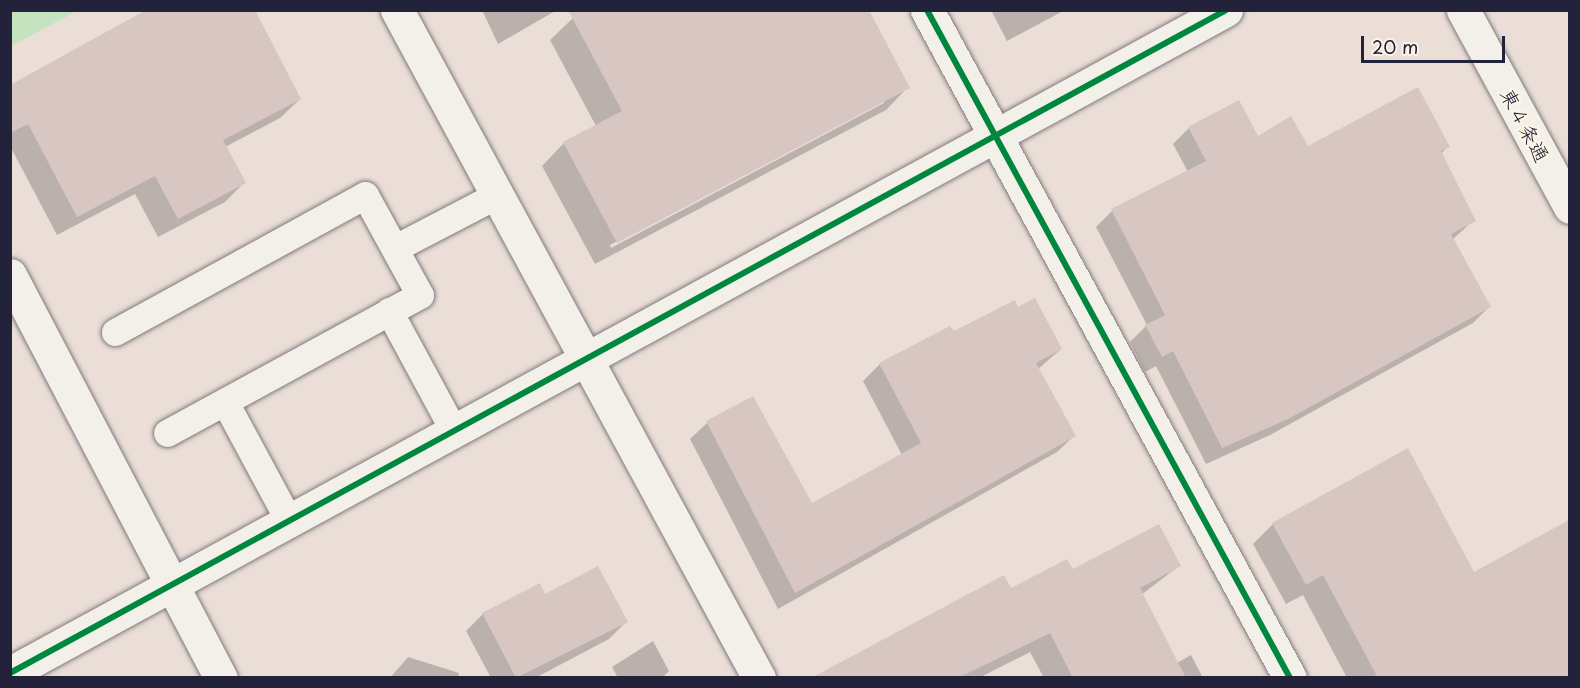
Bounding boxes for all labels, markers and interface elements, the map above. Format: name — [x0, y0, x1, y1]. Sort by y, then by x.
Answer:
scale bar — [1364, 24, 1508, 62]
text: 20 m — [1372, 33, 1418, 60]
street label: 東４条通 — [1496, 84, 1554, 166]

